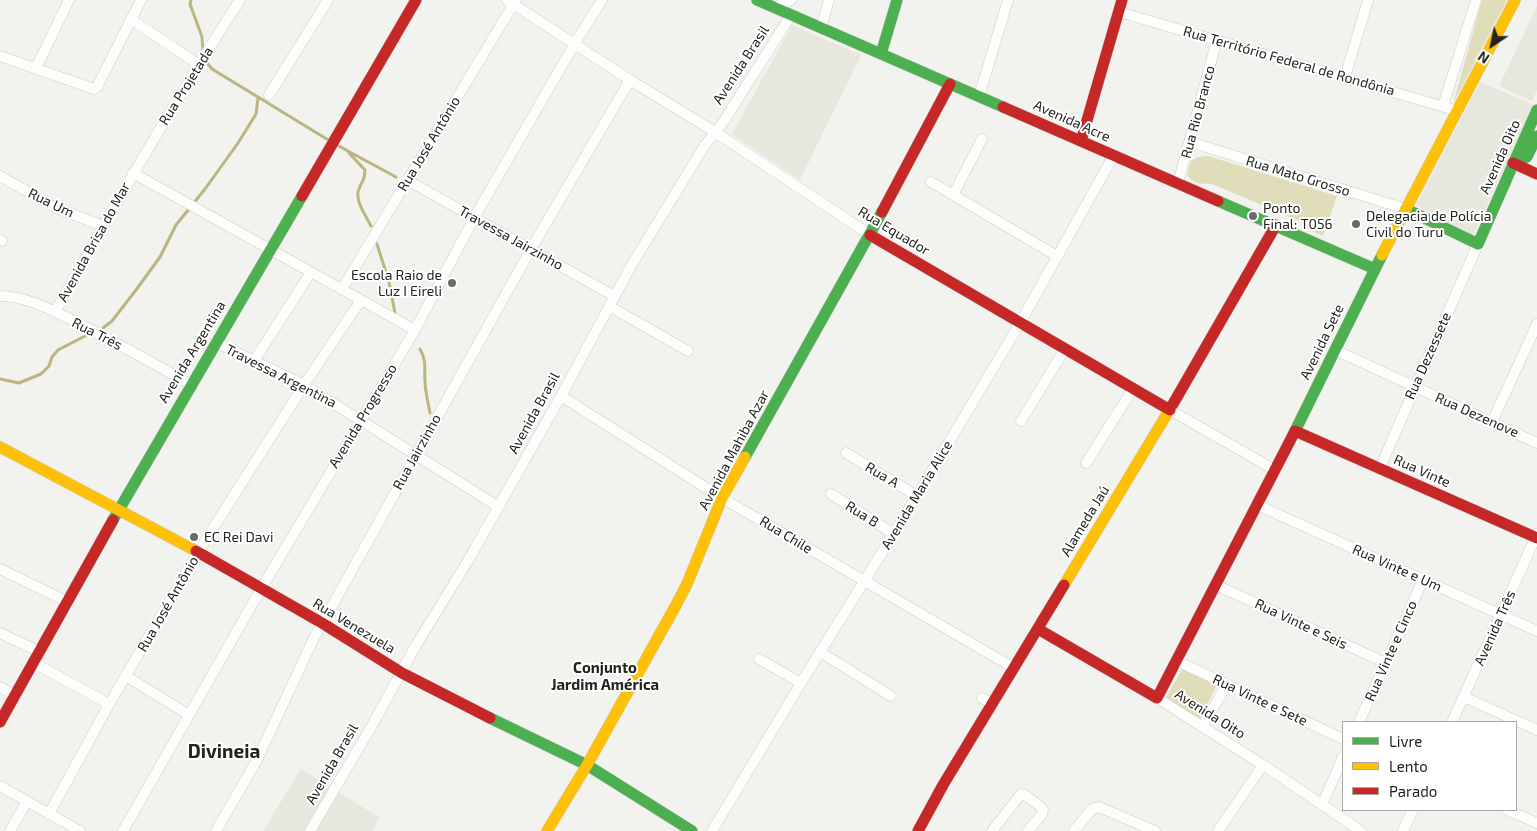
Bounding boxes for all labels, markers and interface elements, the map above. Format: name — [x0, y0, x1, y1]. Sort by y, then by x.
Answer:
north arrow — [1467, 20, 1517, 70]
street label: Avenida Brasil — [709, 23, 773, 107]
street label: Rua Território Federal de Rondônia — [1181, 23, 1397, 99]
street label: Rua Projetada — [155, 44, 217, 128]
text: N — [1474, 48, 1492, 68]
street label: Rua Rio Branco — [1178, 64, 1218, 160]
street label: Rua José Antônio — [394, 94, 464, 194]
street label: Avenida Acre — [1031, 97, 1113, 145]
street label: Avenida Oito — [1476, 117, 1524, 197]
street label: Rua Mato Grosso — [1244, 152, 1352, 200]
street label: Avenida Brisa do Mar — [54, 179, 134, 305]
street label: Rua Um — [25, 185, 77, 221]
place label: Ponto Final: T056 — [1263, 200, 1333, 232]
street label: Travessa Jairzinho — [456, 202, 566, 274]
street label: Rua Equador — [855, 203, 933, 259]
place label: Delegacia de Polícia Civil do Turu — [1366, 208, 1491, 240]
marker: Ponto Final: T056 — [1247, 210, 1259, 222]
marker: Delegacia de Polícia Civil do Turu — [1350, 218, 1362, 230]
place label: Escola Raio de Luz I Eireli — [351, 267, 442, 300]
marker: Escola Raio de Luz I Eireli — [446, 277, 458, 289]
street label: Avenida Argentina — [155, 298, 229, 406]
street label: Avenida Sete — [1296, 301, 1348, 383]
street label: Rua Dezessete — [1401, 310, 1455, 402]
street label: Rua Três — [69, 314, 125, 354]
street label: Travessa Argentina — [223, 341, 339, 411]
street label: Avenida Progresso — [325, 361, 401, 471]
street label: Avenida Brasil — [505, 369, 563, 457]
street label: Avenida Mahiba Azar — [695, 387, 773, 513]
street label: Rua Dezenove — [1433, 389, 1521, 441]
street label: Rua Jairzinho — [389, 411, 445, 493]
street label: Avenida Maria Alice — [878, 437, 956, 553]
street label: Rua Vinte — [1391, 451, 1453, 491]
street label: Rua A — [862, 458, 902, 492]
street label: Alameda Jaú — [1057, 483, 1113, 559]
street label: Rua B — [842, 497, 882, 531]
street label: Rua Chile — [757, 513, 815, 557]
place label: EC Rei Davi — [204, 529, 273, 545]
marker: EC Rei Davi — [188, 531, 200, 543]
street label: Rua Vinte e Um — [1350, 541, 1444, 595]
street label: Rua José Antônio — [134, 553, 202, 655]
street label: Avenida Três — [1471, 588, 1519, 668]
street label: Rua Venezuela — [310, 595, 398, 657]
street label: Rua Vinte e Seis — [1252, 595, 1350, 653]
street label: Rua Vinte e Cinco — [1361, 598, 1421, 704]
district label: Conjunto Jardim América — [551, 659, 659, 694]
street label: Rua Vinte e Sete — [1210, 671, 1310, 729]
street label: Avenida Oito — [1172, 686, 1248, 742]
street label: Avenida Brasil — [302, 721, 362, 807]
legend — [1342, 721, 1517, 811]
text: Livre — [1389, 732, 1422, 750]
district label: Divineia — [188, 741, 260, 763]
text: Lento — [1389, 757, 1428, 775]
text: Parado — [1389, 782, 1437, 800]

